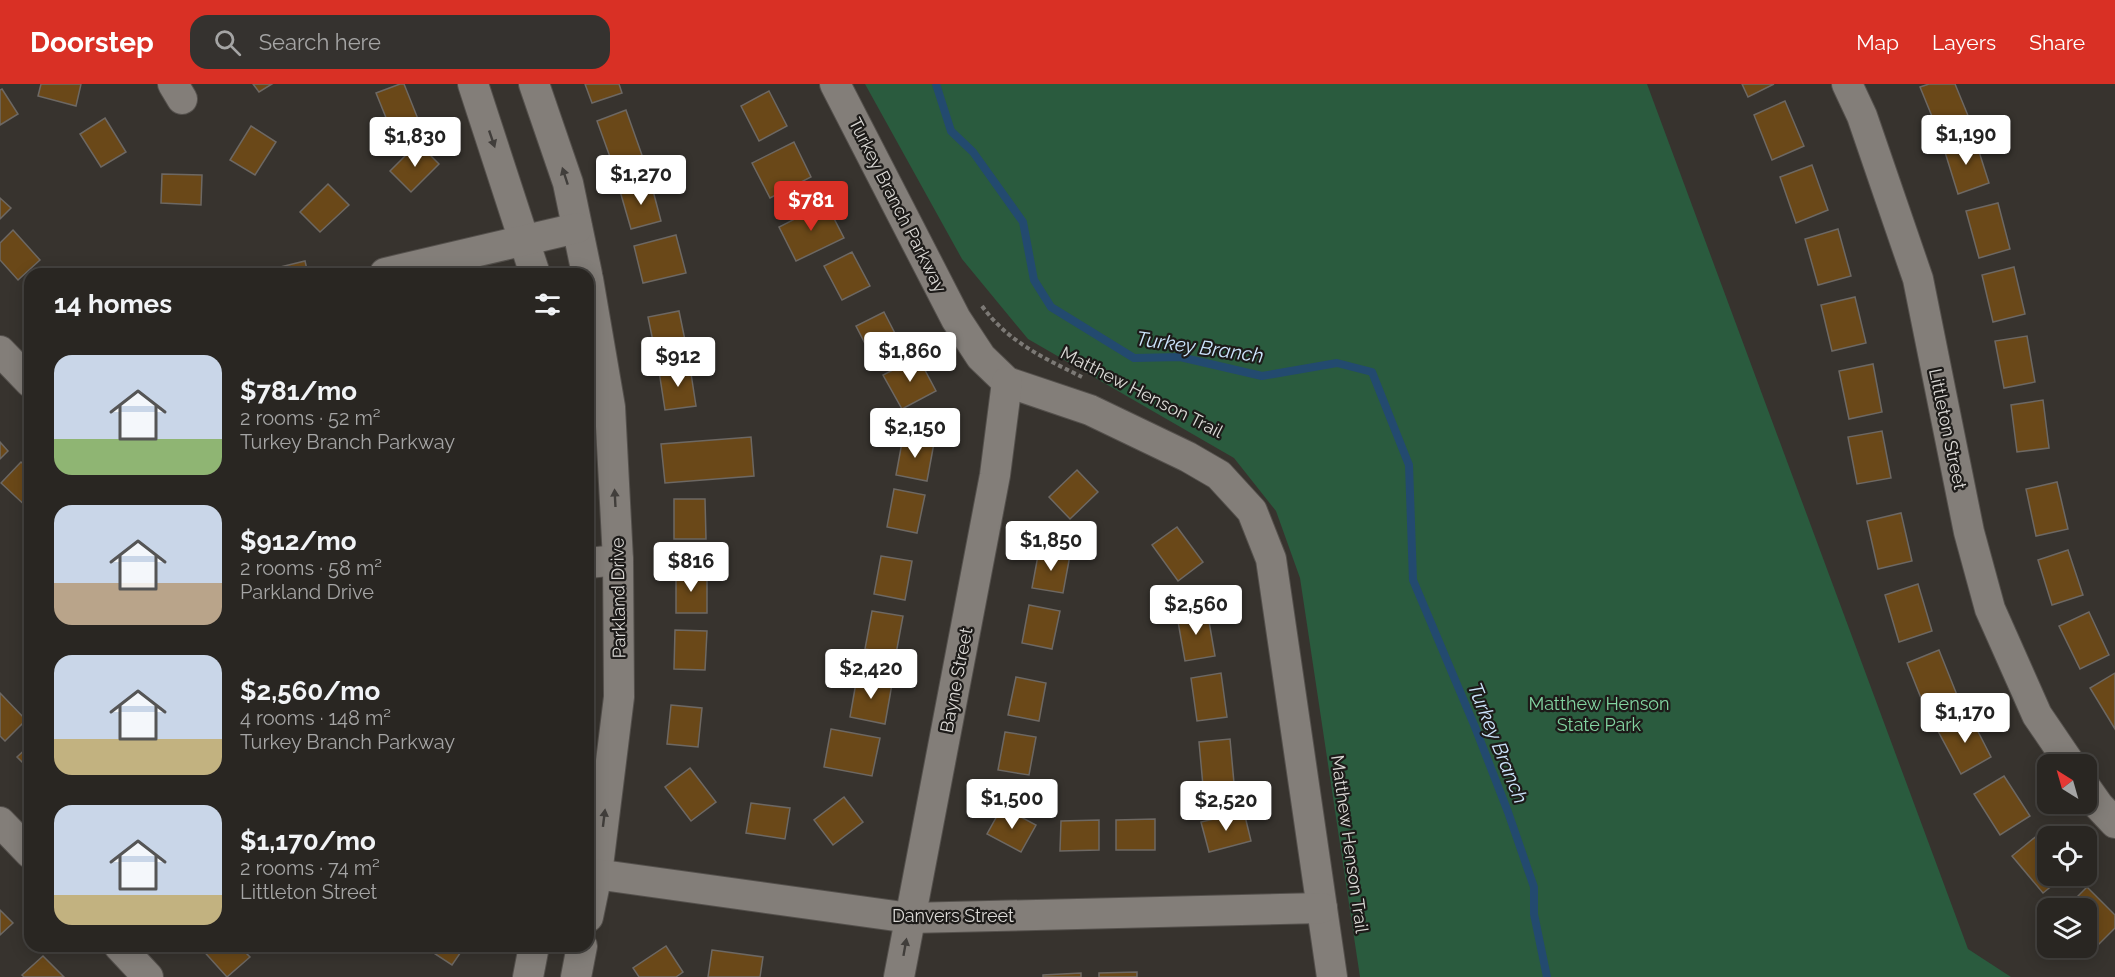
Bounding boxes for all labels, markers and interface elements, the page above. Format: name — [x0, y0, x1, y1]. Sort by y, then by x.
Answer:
search box — [190, 15, 610, 69]
text: Doorstep — [30, 26, 154, 59]
icon: search — [211, 26, 244, 59]
text: Search here — [259, 29, 381, 55]
text: Map — [1856, 30, 1899, 55]
text: Layers — [1932, 30, 1996, 55]
text: Share — [2029, 30, 2085, 55]
street label: Turkey Branch Parkway — [845, 114, 951, 296]
pin: $1,190 — [1917, 115, 2015, 166]
pin: $1,830 — [366, 117, 464, 168]
text: $1,190 — [1935, 122, 1997, 146]
text: $1,830 — [384, 124, 446, 148]
one-way arrow — [487, 130, 497, 148]
pin: $1,270 — [592, 155, 690, 206]
text: $1,270 — [610, 162, 672, 186]
one-way arrow — [560, 167, 569, 185]
pin: $781 — [775, 181, 847, 232]
text: $781 — [788, 188, 834, 212]
icon: filters — [531, 288, 564, 321]
text: 14 homes — [54, 289, 172, 319]
water label: Turkey Branch — [1135, 326, 1265, 368]
pin: $1,860 — [861, 332, 959, 383]
pin: $912 — [642, 337, 714, 388]
text: $1,860 — [878, 339, 942, 363]
street label: Matthew Henson Trail — [1057, 342, 1227, 442]
text: $912 — [655, 344, 701, 368]
street label: Littleton Street — [1925, 366, 1971, 492]
text: $781/mo — [240, 376, 357, 406]
icon: home — [102, 379, 174, 451]
text: 2 rooms · 52 m² — [240, 406, 381, 430]
pin: $2,150 — [866, 408, 964, 459]
text: $2,150 — [884, 415, 946, 439]
text: Turkey Branch Parkway — [240, 430, 455, 454]
one-way arrow — [610, 488, 619, 507]
pin: $1,850 — [1002, 521, 1100, 572]
text: $912/mo — [240, 526, 357, 556]
text: $1,850 — [1020, 528, 1082, 552]
icon: home — [102, 529, 174, 601]
street label: Parkland Drive — [606, 537, 630, 659]
pin: $816 — [655, 542, 727, 593]
text: $816 — [668, 549, 714, 573]
text: 2 rooms · 58 m² — [240, 556, 382, 580]
text: Parkland Drive — [240, 580, 374, 604]
pin: $2,560 — [1147, 585, 1245, 636]
text: $2,560 — [1164, 592, 1228, 616]
street label: Bayne Street — [936, 626, 976, 734]
pin: $2,420 — [822, 649, 920, 700]
text: $2,420 — [839, 656, 903, 680]
text: $2,560/mo — [240, 676, 380, 706]
icon: home — [102, 679, 174, 751]
water label: Turkey Branch — [1463, 679, 1533, 807]
park label: Matthew Henson State Park — [1528, 693, 1670, 735]
pin: $1,170 — [1916, 693, 2014, 744]
text: $1,170 — [1935, 700, 1995, 724]
text: 4 rooms · 148 m² — [240, 706, 391, 730]
text: Turkey Branch Parkway — [240, 730, 455, 754]
street label: Matthew Henson Trail — [1327, 754, 1373, 934]
north arrow — [2037, 754, 2097, 814]
map controls — [2037, 754, 2097, 958]
pin: $1,500 — [963, 779, 1061, 830]
pin: $2,520 — [1177, 781, 1275, 832]
text: $1,500 — [981, 786, 1043, 810]
text: $2,520 — [1194, 788, 1258, 812]
one-way arrow — [599, 808, 609, 827]
text: $1,170/mo — [240, 826, 376, 856]
button: locate — [2037, 826, 2097, 886]
icon: home — [102, 829, 174, 901]
text: 2 rooms · 74 m² — [240, 856, 380, 880]
text: Littleton Street — [240, 880, 377, 904]
button: layers — [2037, 898, 2097, 958]
street label: Danvers Street — [892, 905, 1014, 926]
one-way arrow — [901, 938, 910, 957]

